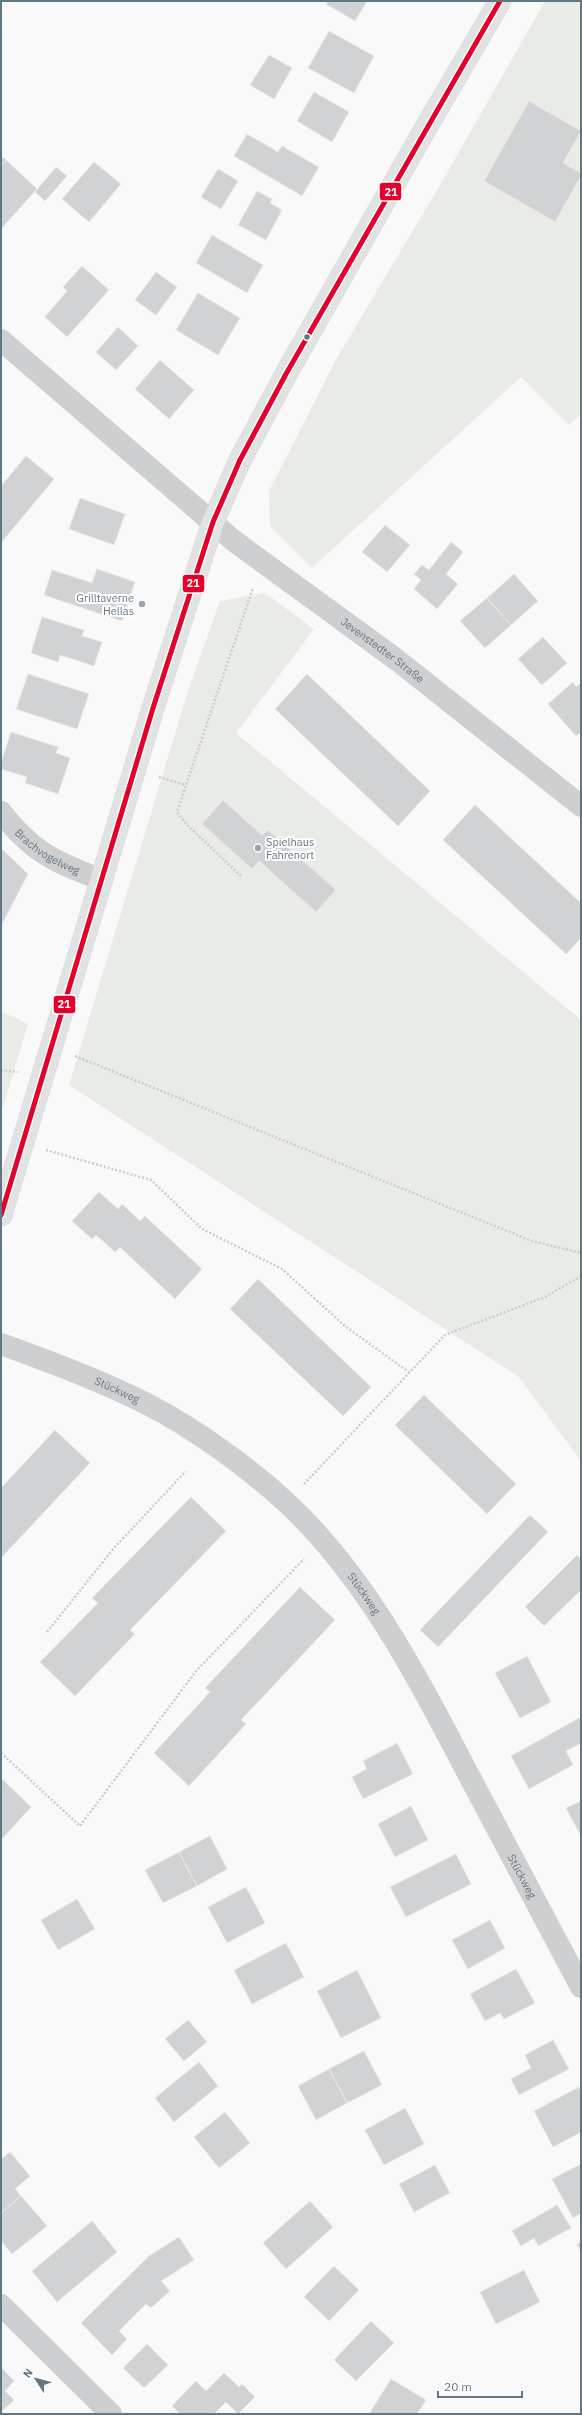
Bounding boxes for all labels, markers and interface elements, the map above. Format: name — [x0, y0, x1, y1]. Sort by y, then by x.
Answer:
line badge: 21 — [379, 182, 402, 201]
text: 21 — [384, 185, 398, 199]
unlabelled marker — [302, 332, 312, 342]
line badge: 21 — [182, 574, 205, 593]
text: 21 — [186, 576, 200, 590]
place label: Grilltaverne Hellas — [76, 591, 134, 618]
marker: Grilltaverne Hellas — [137, 599, 147, 609]
street label: Jevenstedter Straße — [338, 614, 427, 686]
street label: Brachvogelweg — [12, 826, 82, 878]
place label: Spielhaus Fahrenort — [266, 835, 314, 862]
marker: Spielhaus Fahrenort — [253, 843, 263, 853]
line badge: 21 — [53, 995, 76, 1014]
text: 21 — [57, 997, 71, 1011]
street label: Stückweg — [92, 1374, 142, 1406]
street label: Stückweg — [345, 1570, 384, 1617]
street label: Stückweg — [504, 1852, 540, 1901]
north arrow — [16, 2359, 56, 2399]
text: N — [20, 2366, 36, 2380]
scale bar — [438, 2373, 522, 2399]
text: 20 m — [444, 2379, 472, 2394]

